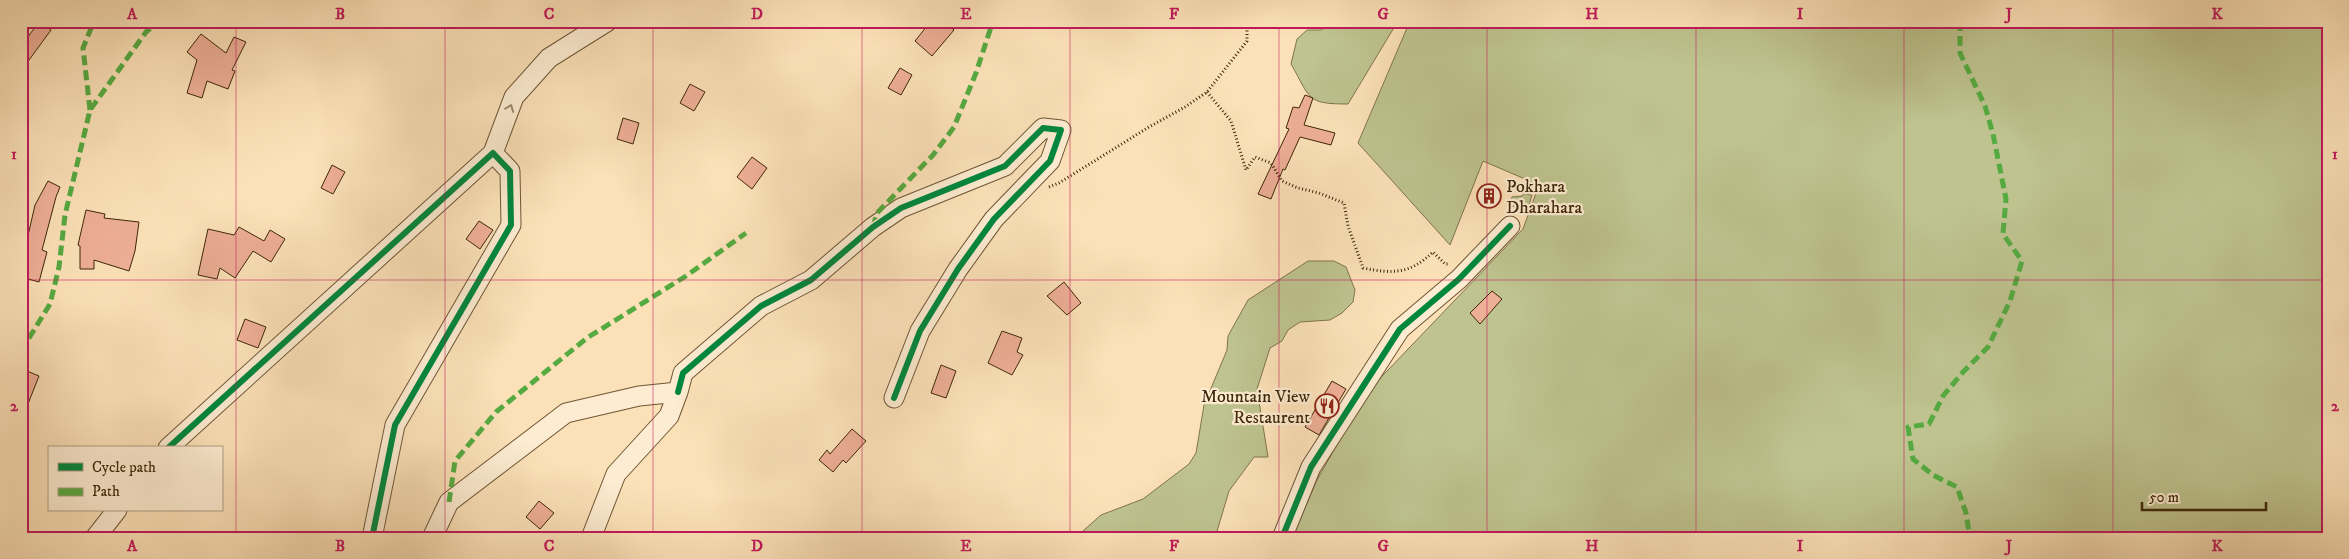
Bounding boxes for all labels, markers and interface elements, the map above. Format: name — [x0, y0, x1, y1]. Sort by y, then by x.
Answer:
text: A — [126, 4, 138, 24]
text: B — [335, 4, 345, 24]
text: C — [544, 4, 554, 24]
text: D — [751, 4, 763, 24]
text: E — [960, 4, 972, 24]
text: F — [1169, 4, 1179, 24]
text: G — [1377, 4, 1389, 24]
text: H — [1585, 4, 1599, 24]
text: I — [1797, 4, 1804, 24]
text: J — [2004, 4, 2013, 24]
text: K — [2211, 4, 2223, 24]
one-way arrow — [504, 104, 514, 113]
text: 1 — [11, 144, 17, 164]
text: 1 — [2332, 144, 2338, 164]
place label: Pokhara Dharahara — [1506, 176, 1583, 219]
building icon: Pokhara Dharahara — [1476, 183, 1502, 209]
place label: Mountain View Restaurent — [1201, 386, 1311, 429]
restaurant icon: Mountain View Restaurent — [1314, 393, 1340, 419]
text: 2 — [10, 396, 19, 416]
text: 2 — [2331, 396, 2340, 416]
legend — [48, 446, 222, 512]
text: Cycle path — [92, 458, 156, 477]
scale bar — [2142, 479, 2265, 511]
text: Path — [92, 482, 120, 501]
text: 50 m — [2149, 488, 2179, 507]
text: A — [126, 536, 138, 556]
text: B — [335, 536, 345, 556]
text: C — [544, 536, 554, 556]
text: D — [751, 536, 763, 556]
text: E — [960, 536, 972, 556]
text: F — [1169, 536, 1179, 556]
text: G — [1377, 536, 1389, 556]
text: H — [1585, 536, 1599, 556]
text: I — [1797, 536, 1804, 556]
text: J — [2004, 536, 2013, 556]
text: K — [2211, 536, 2223, 556]

